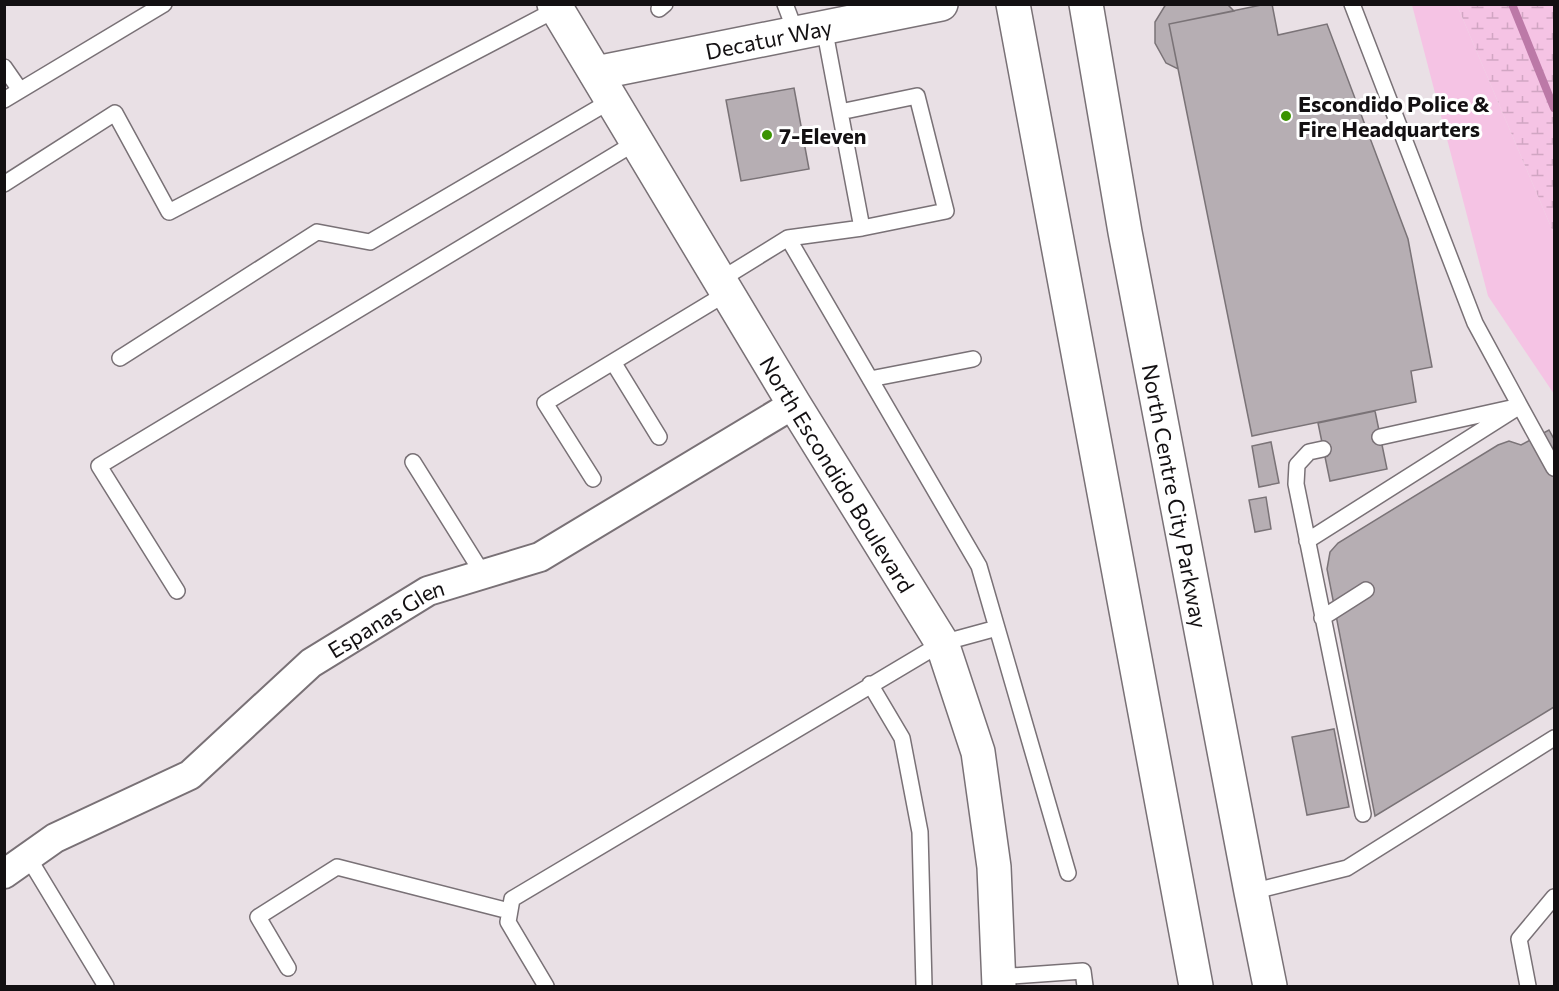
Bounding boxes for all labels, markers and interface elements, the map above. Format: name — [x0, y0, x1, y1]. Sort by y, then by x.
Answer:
street label: Decatur Way — [703, 13, 834, 64]
place label: Escondido Police & Fire Headquarters — [1298, 90, 1490, 142]
marker: Escondido Police & Fire Headquarters — [1279, 109, 1293, 123]
place label: 7-Eleven — [779, 122, 867, 149]
marker: 7-Eleven — [760, 128, 774, 142]
street label: North Escondido Boulevard — [755, 351, 921, 597]
street label: North Centre City Parkway — [1137, 362, 1214, 630]
street label: Espanas Glen — [322, 573, 447, 663]

